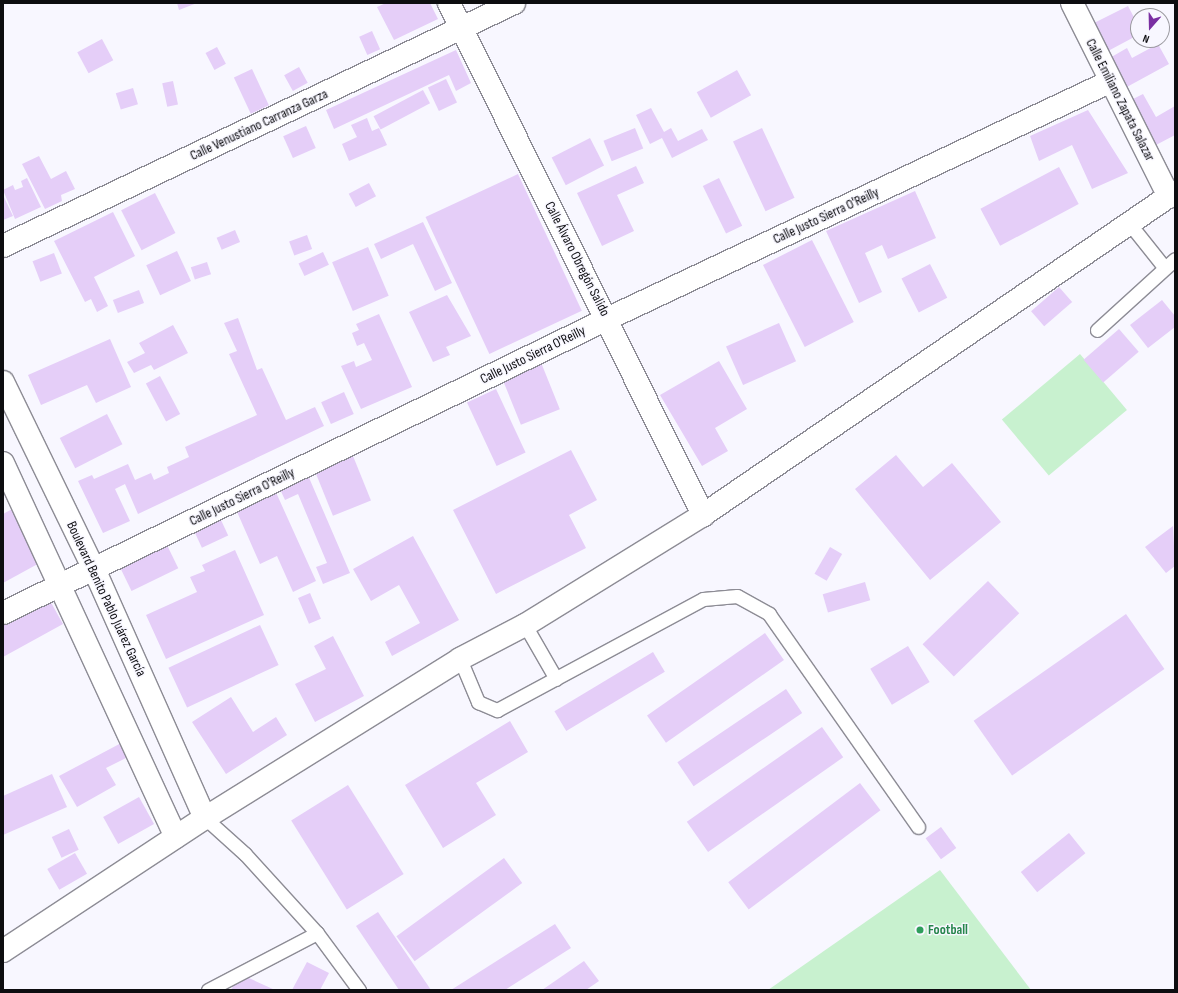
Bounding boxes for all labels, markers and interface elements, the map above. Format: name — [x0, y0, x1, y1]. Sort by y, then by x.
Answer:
north arrow — [1130, 8, 1170, 48]
text: N — [1141, 32, 1151, 46]
street label: Calle Emiliano Zapata Salazar — [1082, 36, 1158, 164]
street label: Calle Venustiano Carranza Garza — [187, 86, 331, 164]
street label: Calle Justo Sierra O'Reilly — [770, 184, 882, 248]
street label: Calle Álvaro Obregón Salido — [541, 199, 613, 319]
street label: Calle Justo Sierra O'Reilly — [478, 322, 588, 388]
street label: Calle Justo Sierra O'Reilly — [187, 464, 297, 530]
street label: Boulevard Benito Pablo Juárez García — [63, 519, 149, 679]
place label: Football — [928, 922, 968, 938]
marker: Football — [915, 925, 925, 935]

